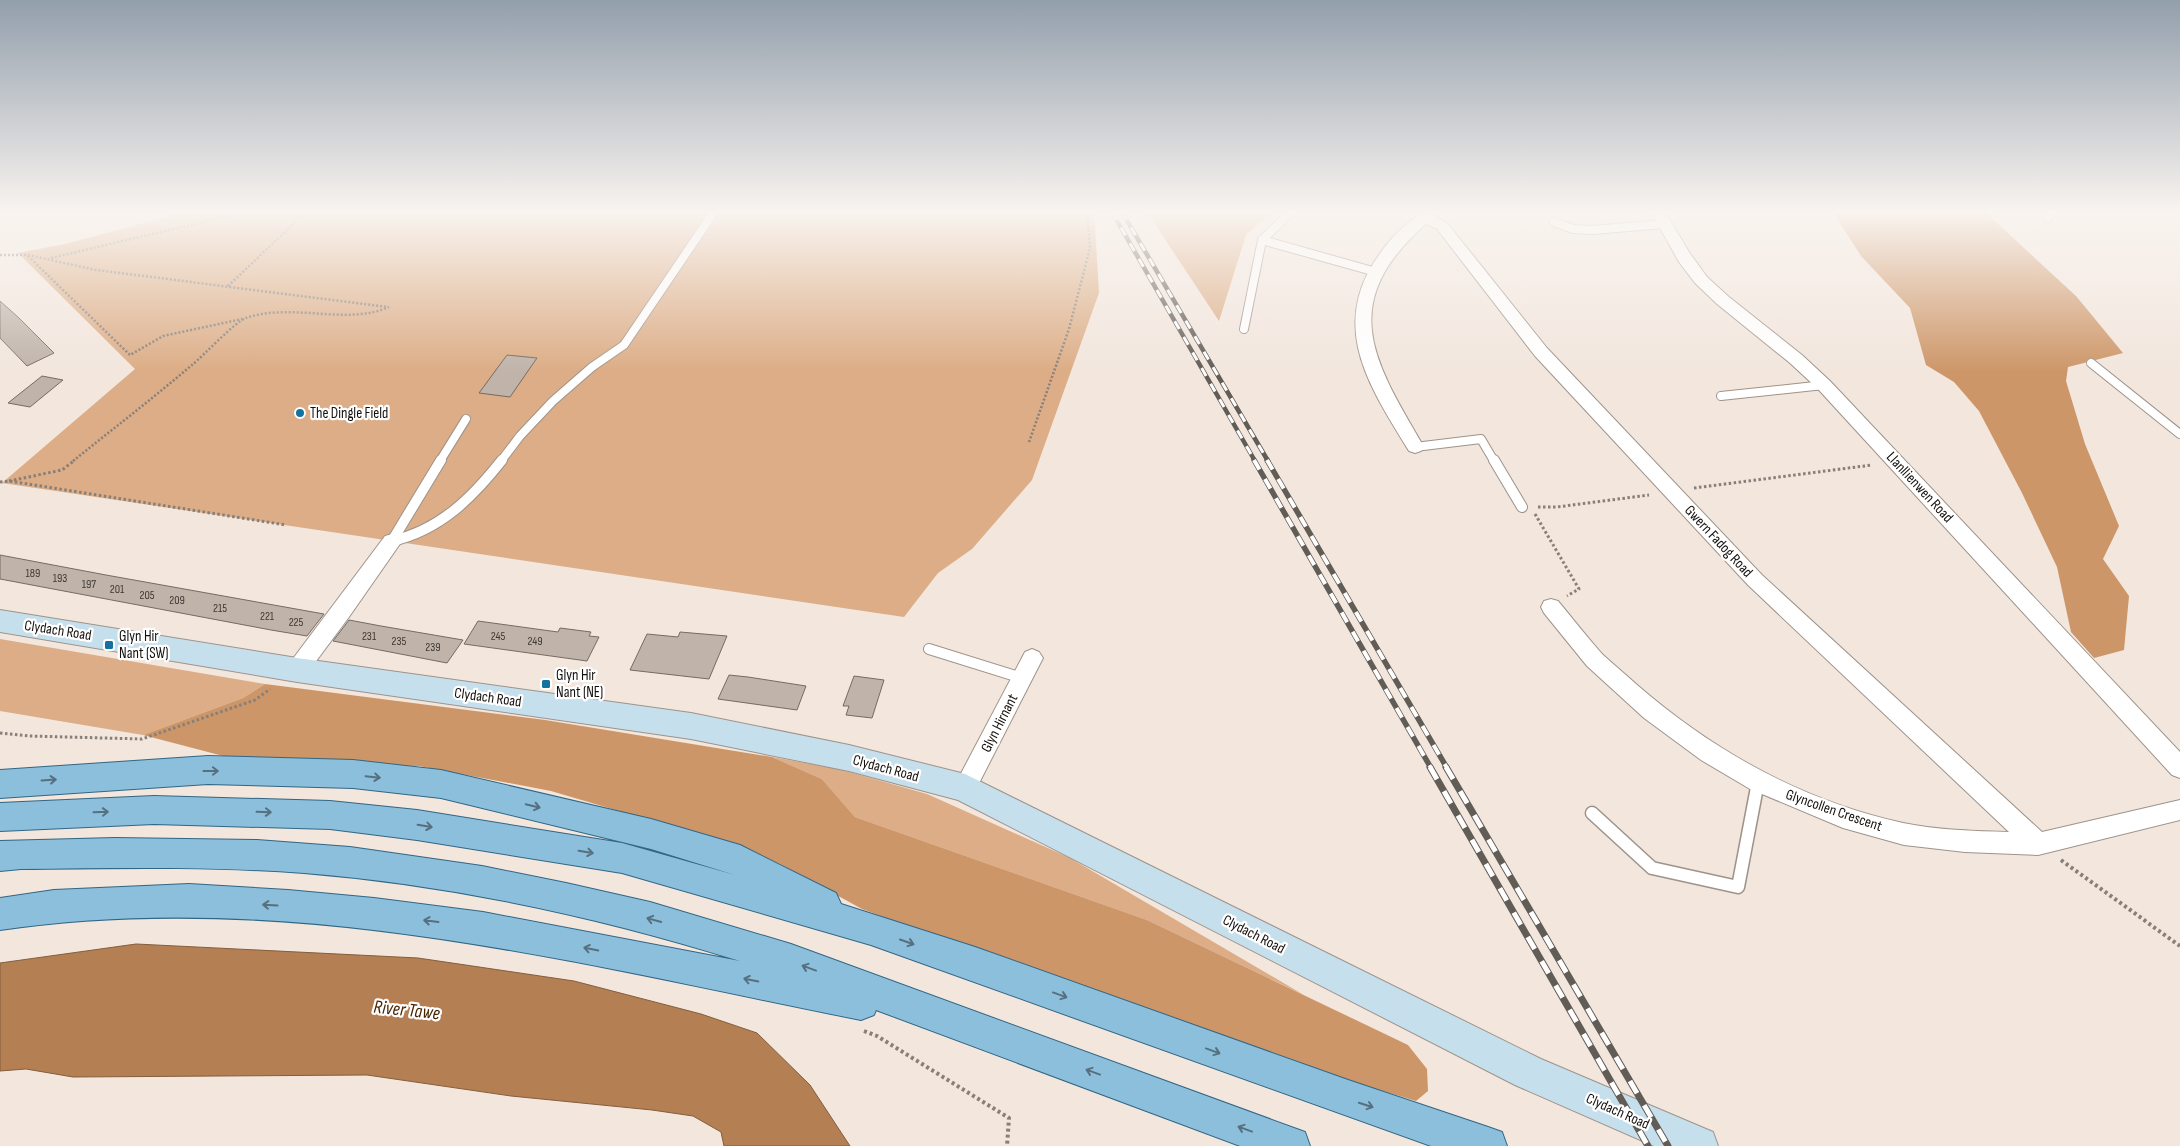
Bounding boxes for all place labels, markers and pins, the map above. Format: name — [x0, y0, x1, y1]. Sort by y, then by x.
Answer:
place label: The Dingle Field — [310, 404, 388, 423]
marker: The Dingle Field — [294, 407, 306, 419]
place label: Glyn Hir Nant (SW) — [119, 627, 169, 663]
marker: Glyn Hir Nant (SW) — [103, 639, 115, 651]
place label: Glyn Hir Nant (NE) — [556, 666, 603, 702]
marker: Glyn Hir Nant (NE) — [540, 678, 552, 690]

